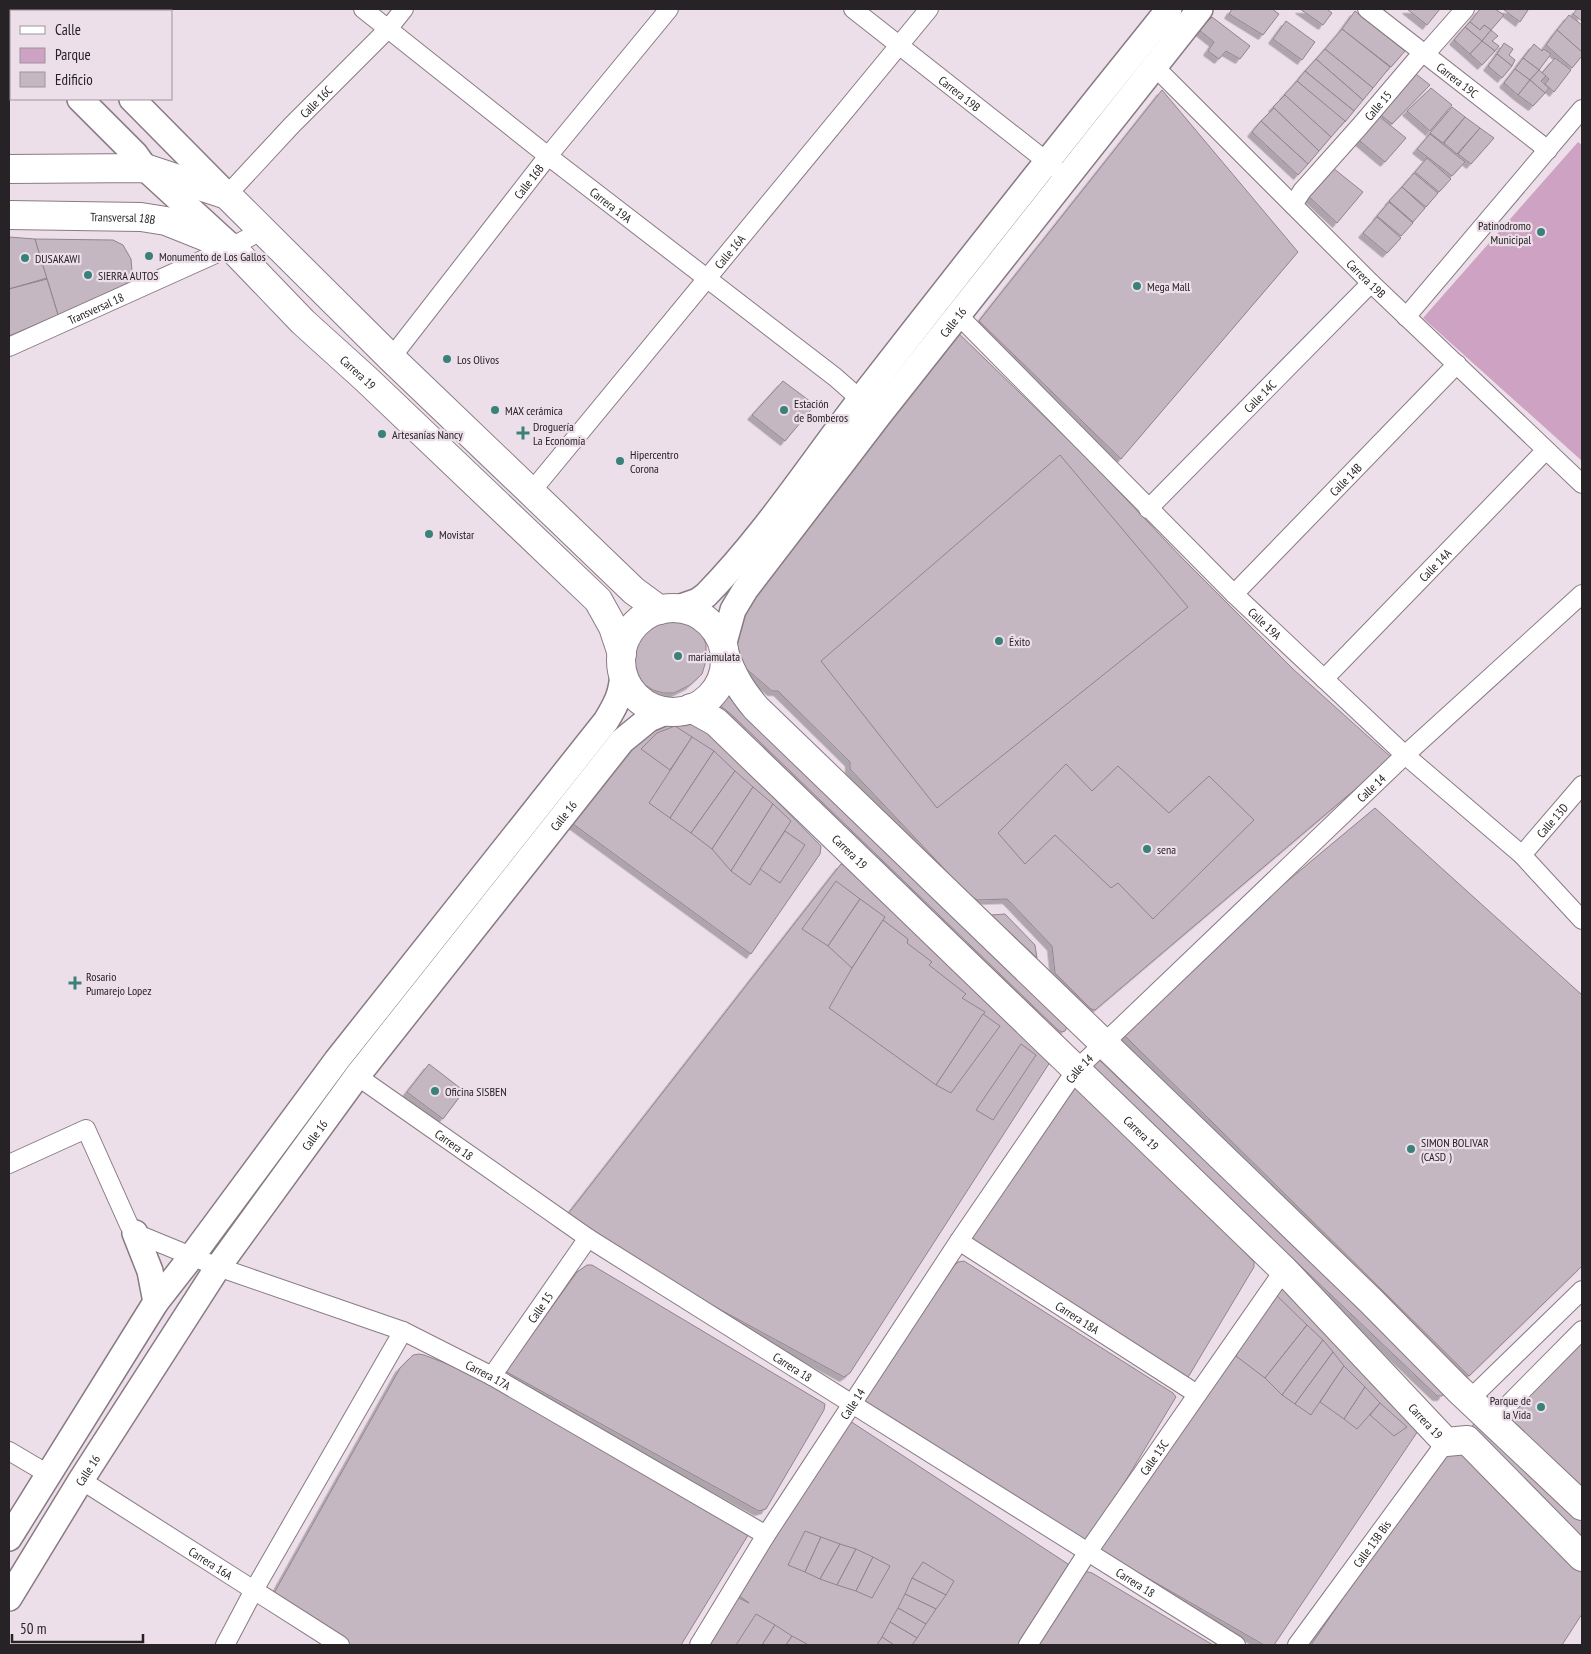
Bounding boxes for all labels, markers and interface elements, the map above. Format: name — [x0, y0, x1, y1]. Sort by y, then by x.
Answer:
legend — [10, 10, 172, 100]
text: Calle — [55, 20, 81, 39]
text: Parque — [55, 45, 91, 64]
street label: Carrera 19C — [1434, 59, 1482, 101]
text: Edificio — [55, 70, 93, 89]
street label: Carrera 19B — [936, 72, 984, 114]
street label: Calle 16C — [296, 82, 335, 121]
street label: Calle 15 — [1361, 87, 1394, 123]
street label: Calle 16B — [510, 161, 547, 201]
street label: Carrera 19A — [587, 184, 635, 226]
street label: Transversal 18B — [90, 209, 157, 227]
place label: Patinodromo Municipal — [1478, 218, 1531, 247]
marker: Patinodromo Municipal — [1535, 226, 1547, 238]
street label: Calle 16A — [711, 231, 748, 271]
place label: Monumento de Los Gallos — [159, 249, 266, 264]
marker: Monumento de Los Gallos — [143, 250, 155, 262]
place label: DUSAKAWI — [35, 251, 80, 266]
marker: DUSAKAWI — [19, 252, 31, 264]
street label: Carrera 19B — [1344, 256, 1389, 301]
place label: SIERRA AUTOS — [98, 268, 158, 283]
marker: SIERRA AUTOS — [82, 269, 94, 281]
place label: Mega Mall — [1147, 279, 1190, 294]
marker: Mega Mall — [1131, 280, 1143, 292]
street label: Transversal 18 — [65, 289, 126, 327]
street label: Calle 16 — [936, 304, 969, 340]
street label: Carrera 19 — [337, 352, 379, 392]
place label: Los Olivos — [457, 352, 499, 367]
marker: Los Olivos — [441, 353, 453, 365]
street label: Calle 14C — [1240, 376, 1279, 415]
place label: Estación de Bomberos — [794, 396, 848, 425]
place label: MAX cerámica — [505, 403, 563, 418]
marker: MAX cerámica — [489, 404, 501, 416]
marker: Estación de Bomberos — [778, 404, 790, 416]
place label: Droguería La Economía — [533, 419, 585, 448]
place label: Artesanías Nancy — [392, 427, 463, 442]
marker: Droguería La Economía — [517, 427, 529, 439]
marker: Artesanías Nancy — [376, 428, 388, 440]
place label: Hipercentro Corona — [630, 447, 679, 476]
marker: Hipercentro Corona — [614, 455, 626, 467]
street label: Calle 14B — [1326, 459, 1365, 499]
place label: Movistar — [439, 527, 475, 542]
marker: Movistar — [423, 528, 435, 540]
street label: Calle 14A — [1415, 545, 1454, 584]
street label: Calle 19A — [1245, 604, 1285, 642]
place label: Éxito — [1009, 634, 1030, 649]
marker: Éxito — [993, 635, 1005, 647]
place label: mariamulata — [688, 649, 740, 664]
marker: mariamulata — [672, 650, 684, 662]
street label: Calle 14 — [1353, 770, 1389, 805]
street label: Calle 16 — [547, 797, 580, 833]
street label: Calle 13D — [1533, 800, 1571, 840]
street label: Carrera 19 — [829, 831, 871, 872]
place label: sena — [1157, 842, 1176, 857]
marker: sena — [1141, 843, 1153, 855]
place label: Rosario Pumarejo Lopez — [86, 969, 152, 998]
marker: Rosario Pumarejo Lopez — [68, 976, 82, 990]
street label: Calle 14 — [1062, 1050, 1096, 1086]
place label: Oficina SISBEN — [445, 1084, 507, 1099]
marker: Oficina SISBEN — [429, 1085, 441, 1097]
street label: Carrera 19 — [1121, 1112, 1162, 1153]
street label: Calle 16 — [298, 1117, 330, 1153]
street label: Carrera 18 — [432, 1126, 476, 1163]
place label: SIMON BOLIVAR (CASD ) — [1421, 1135, 1489, 1164]
marker: SIMON BOLIVAR (CASD ) — [1405, 1143, 1417, 1155]
street label: Calle 15 — [524, 1289, 556, 1325]
street label: Carrera 18A — [1053, 1298, 1102, 1337]
street label: Carrera 18 — [771, 1349, 815, 1384]
street label: Carrera 17A — [463, 1357, 514, 1393]
street label: Calle 14 — [837, 1385, 868, 1422]
place label: Parque de la Vida — [1490, 1393, 1531, 1422]
street label: Carrera 19 — [1406, 1400, 1446, 1442]
marker: Parque de la Vida — [1535, 1401, 1547, 1413]
street label: Calle 13C — [1136, 1436, 1171, 1478]
street label: Calle 16 — [72, 1452, 103, 1488]
street label: Calle 13B Bis — [1349, 1517, 1394, 1570]
street label: Carrera 16A — [186, 1543, 236, 1582]
street label: Carrera 18 — [1113, 1564, 1158, 1600]
scale bar — [12, 1612, 144, 1644]
text: 50 m — [20, 1619, 46, 1638]

